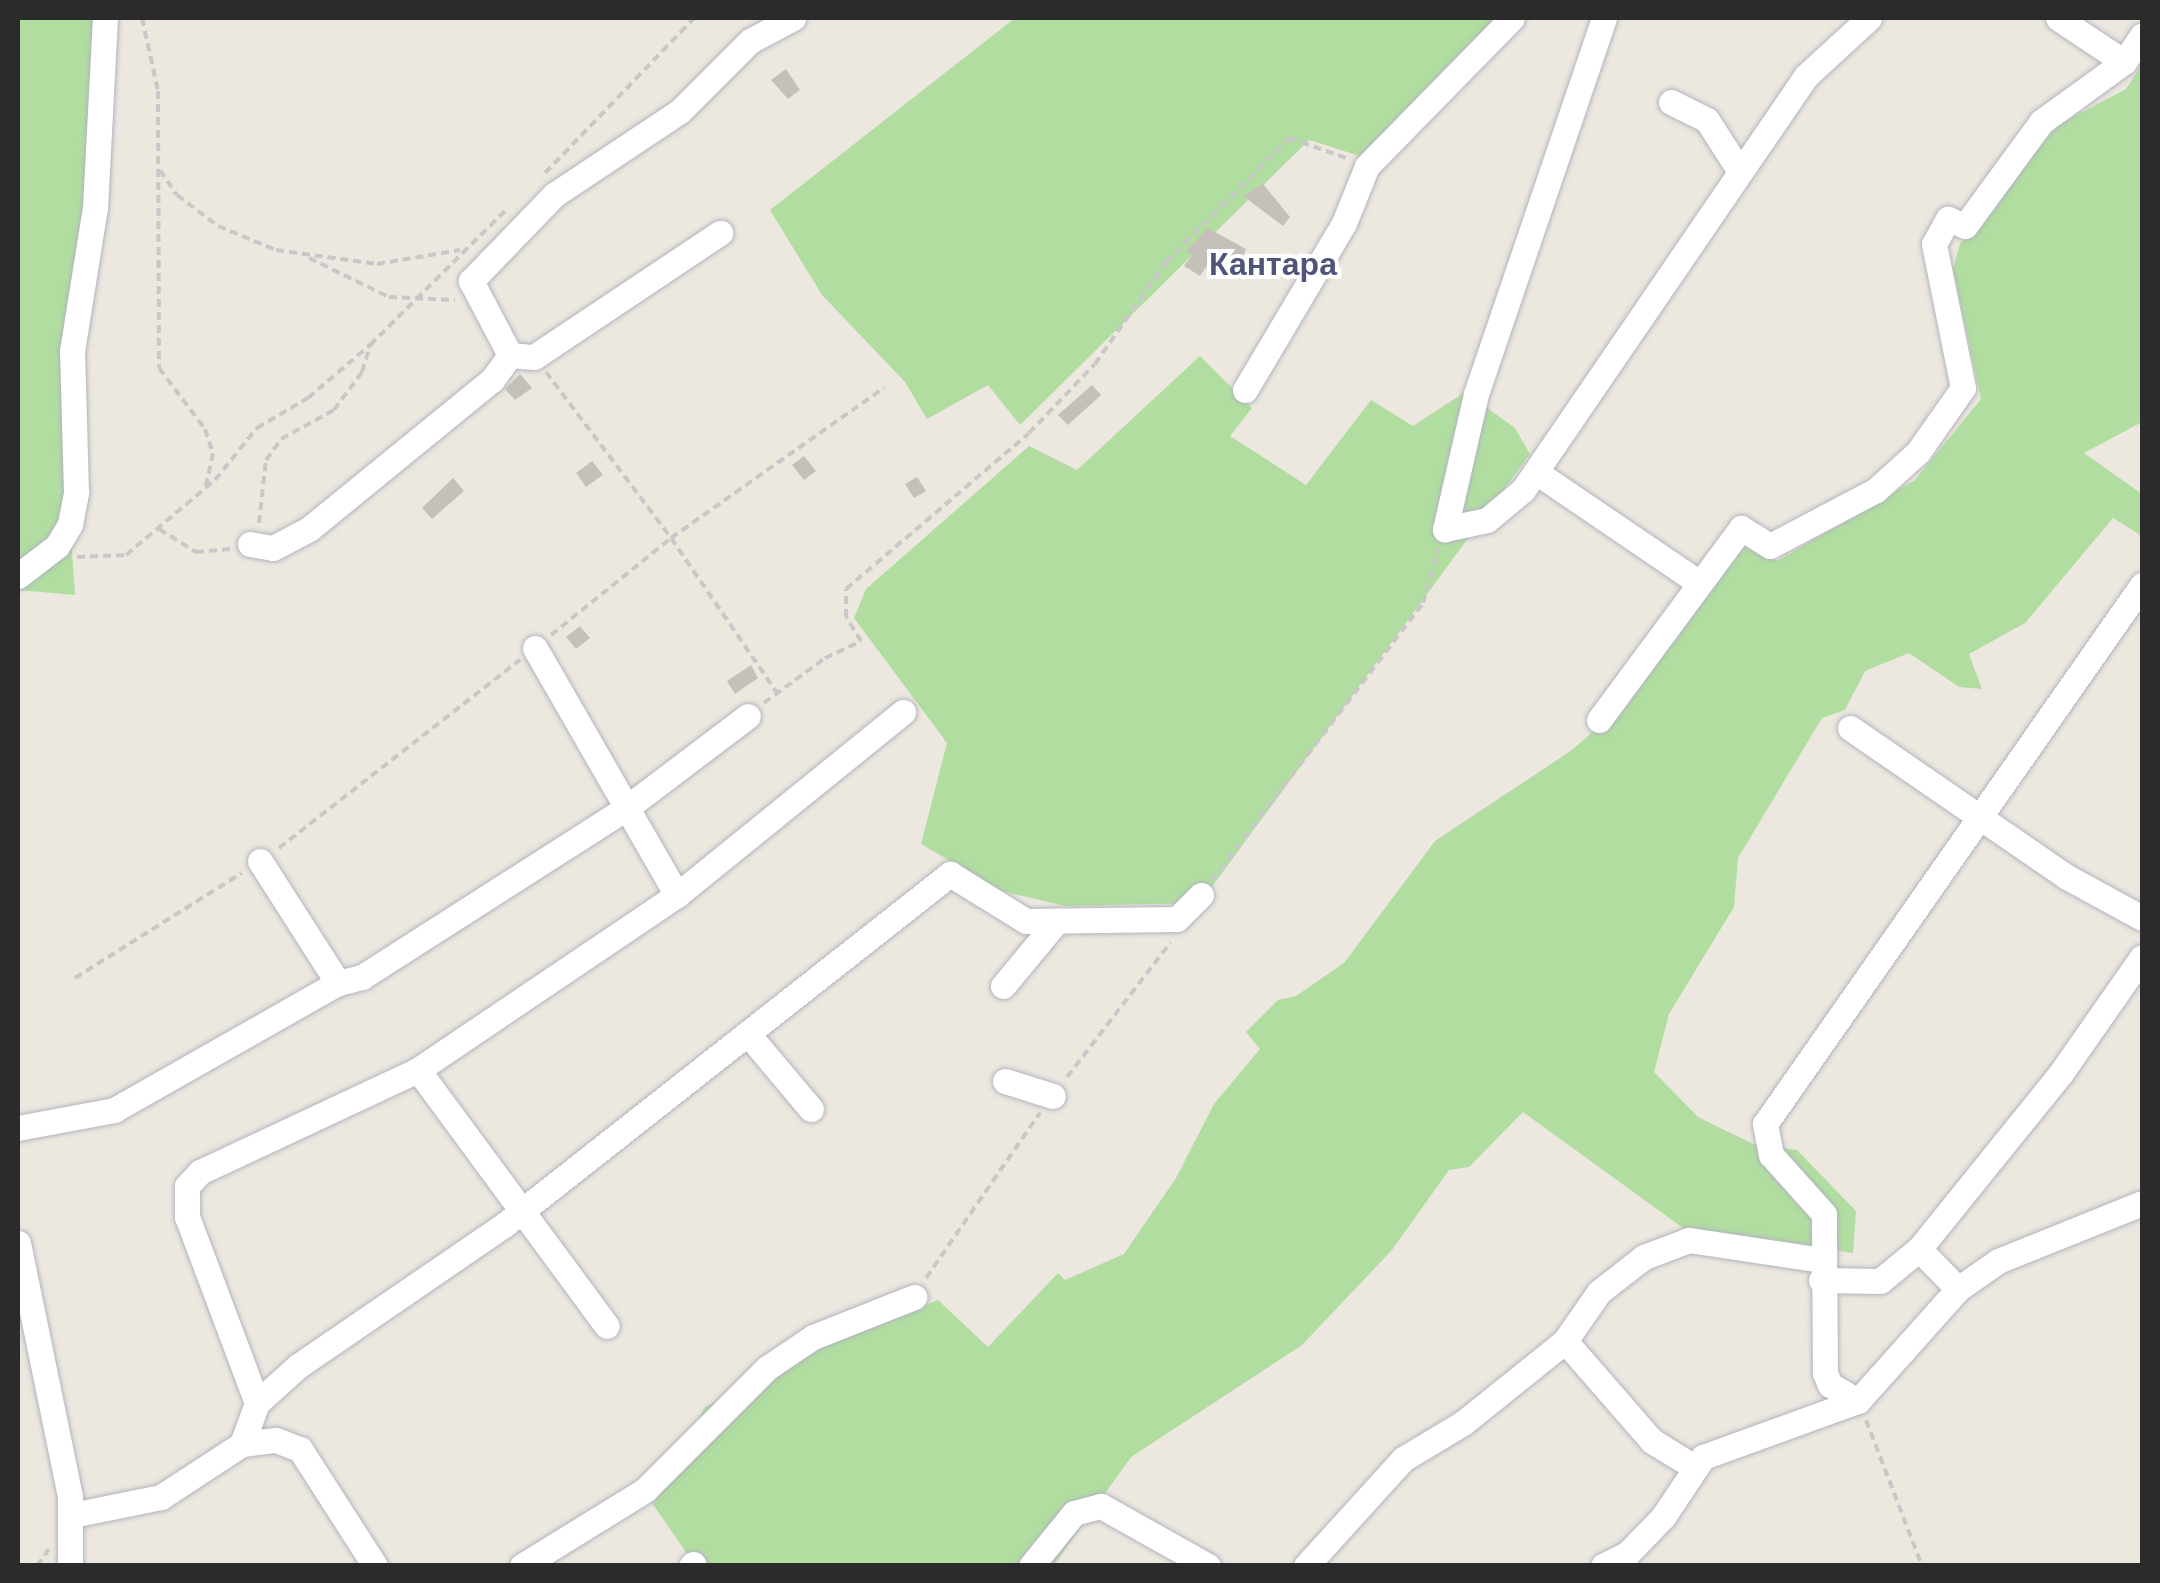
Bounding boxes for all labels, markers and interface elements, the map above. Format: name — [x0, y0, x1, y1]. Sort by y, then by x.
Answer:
district label: Кантара — [1209, 243, 1337, 281]

